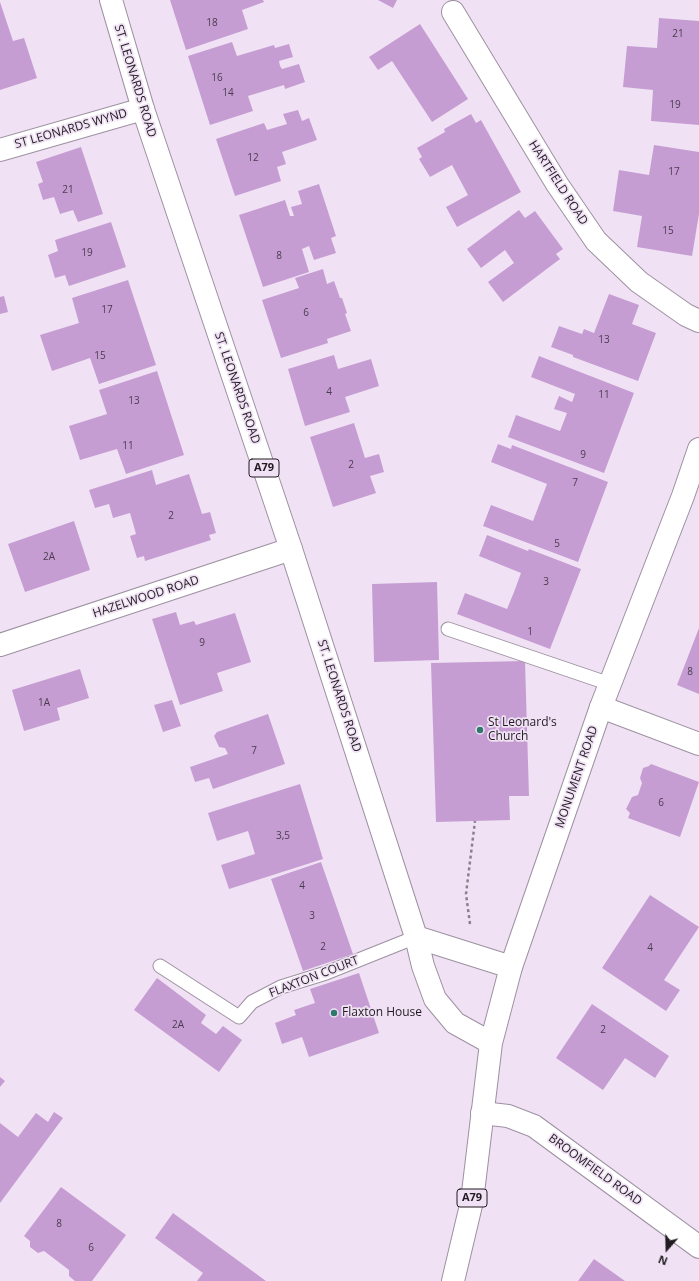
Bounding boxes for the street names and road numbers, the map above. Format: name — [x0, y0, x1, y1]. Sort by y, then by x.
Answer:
street label: ST. LEONARDS ROAD — [111, 23, 159, 139]
street label: ST LEONARDS WYND — [13, 106, 129, 152]
street label: HARTFIELD ROAD — [525, 138, 591, 228]
street label: ST. LEONARDS ROAD — [211, 330, 263, 446]
road number: A79 — [249, 459, 279, 477]
street label: HAZELWOOD ROAD — [91, 573, 201, 621]
street label: ST. LEONARDS ROAD — [314, 638, 364, 754]
street label: MONUMENT ROAD — [553, 724, 601, 830]
street label: FLAXTON COURT — [267, 953, 361, 1001]
street label: BROOMFIELD ROAD — [545, 1131, 645, 1209]
road number: A79 — [457, 1189, 487, 1207]

